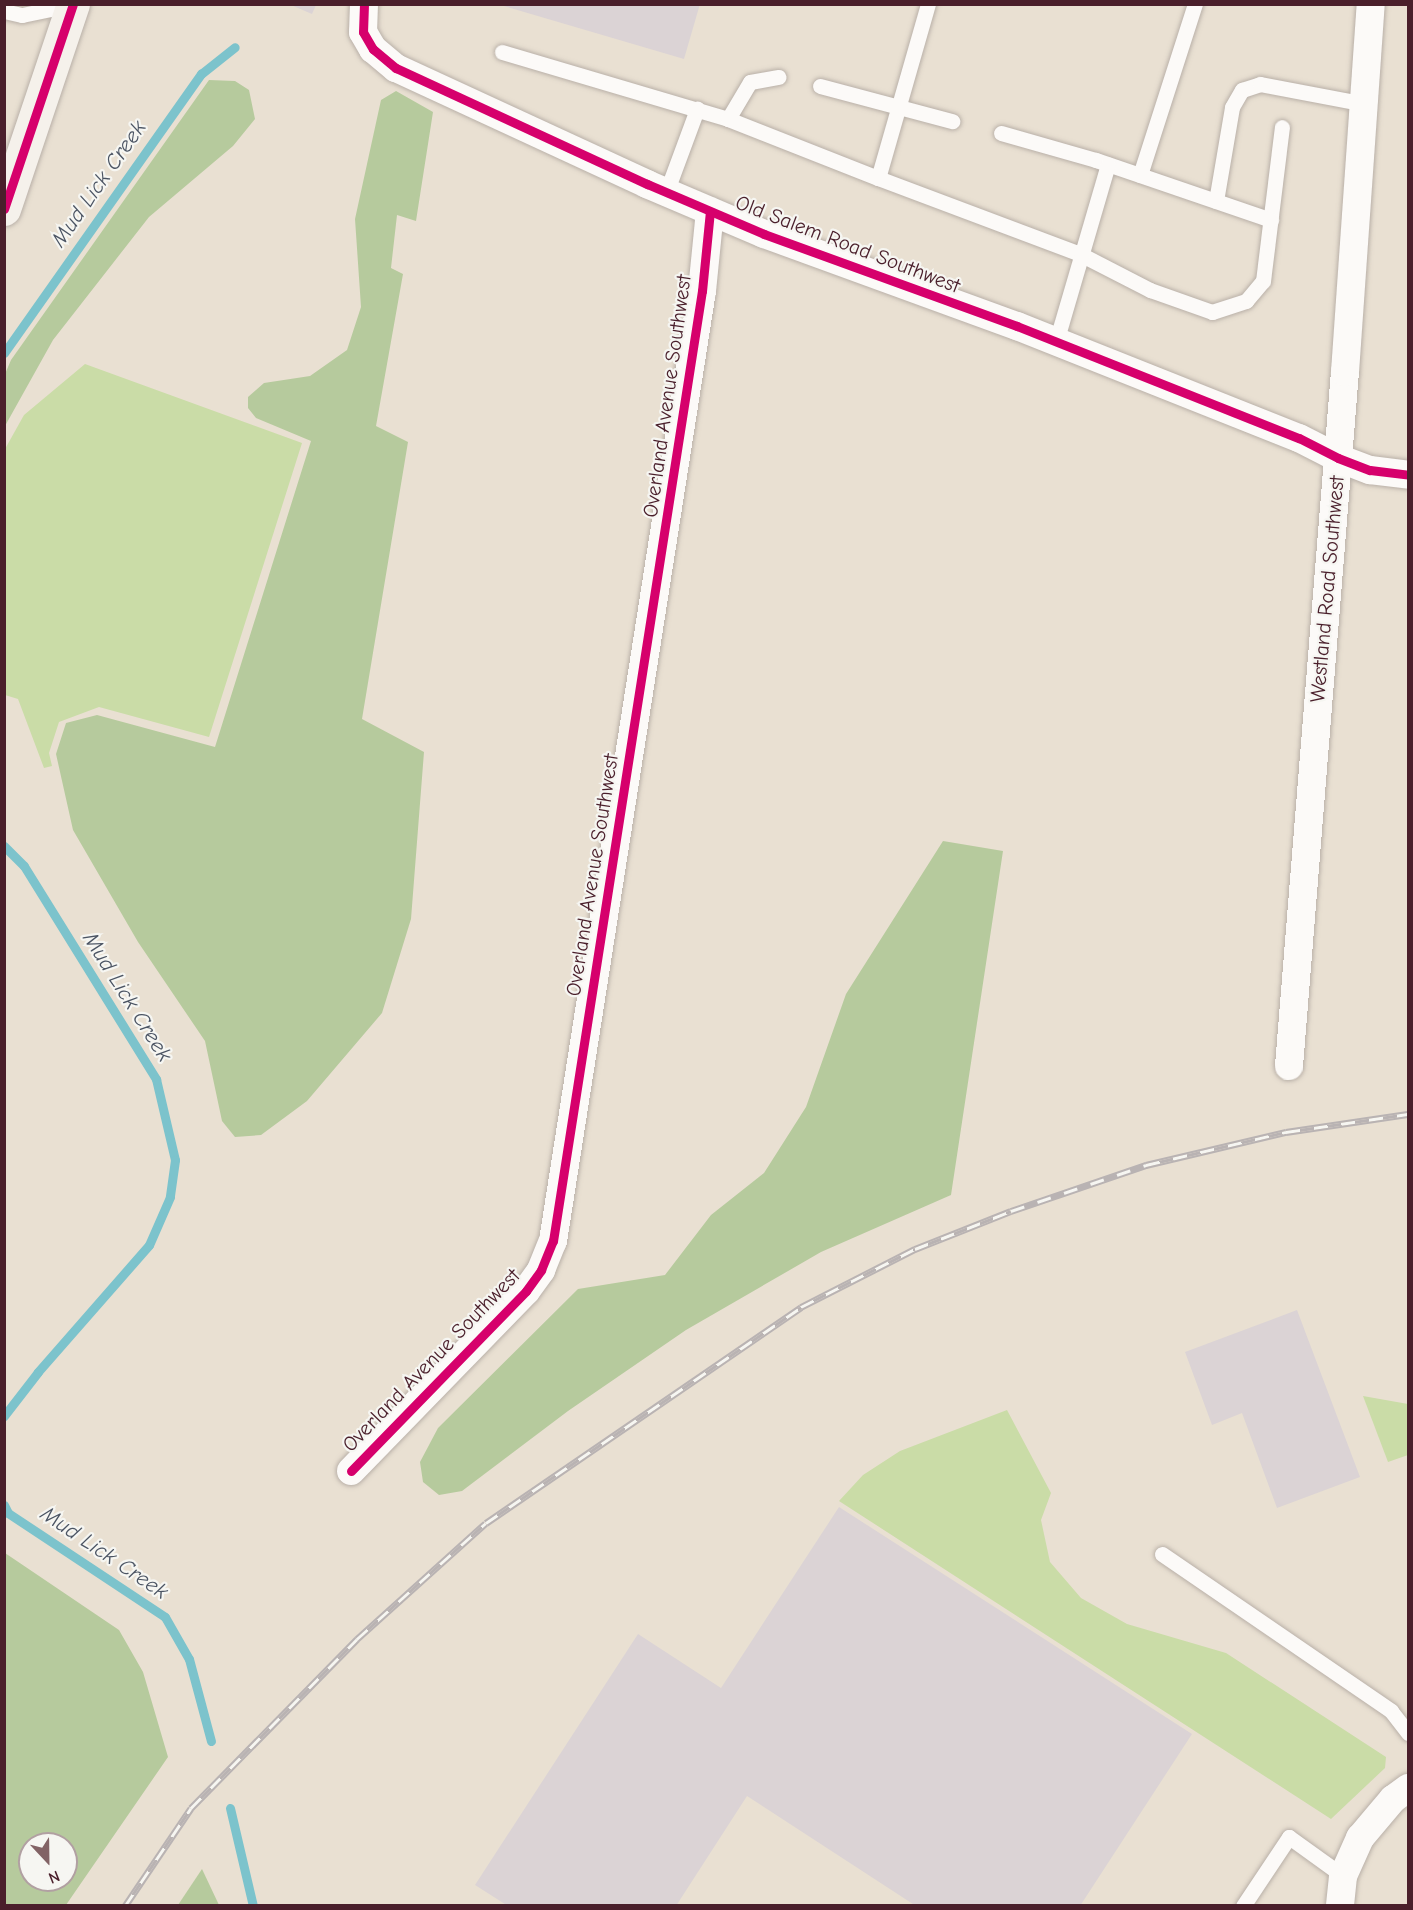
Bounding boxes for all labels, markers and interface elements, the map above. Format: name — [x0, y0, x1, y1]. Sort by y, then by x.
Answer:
water label: Mud Lick Creek — [46, 116, 152, 252]
street label: Old Salem Road Southwest — [732, 189, 964, 299]
street label: Overland Avenue Southwest — [637, 273, 697, 519]
street label: Westland Road Southwest — [1305, 474, 1349, 704]
street label: Overland Avenue Southwest — [560, 752, 624, 998]
water label: Mud Lick Creek — [77, 927, 177, 1067]
street label: Overland Avenue Southwest — [337, 1263, 525, 1457]
water label: Mud Lick Creek — [35, 1501, 173, 1605]
north arrow — [18, 1832, 78, 1892]
text: N — [46, 1867, 62, 1887]

